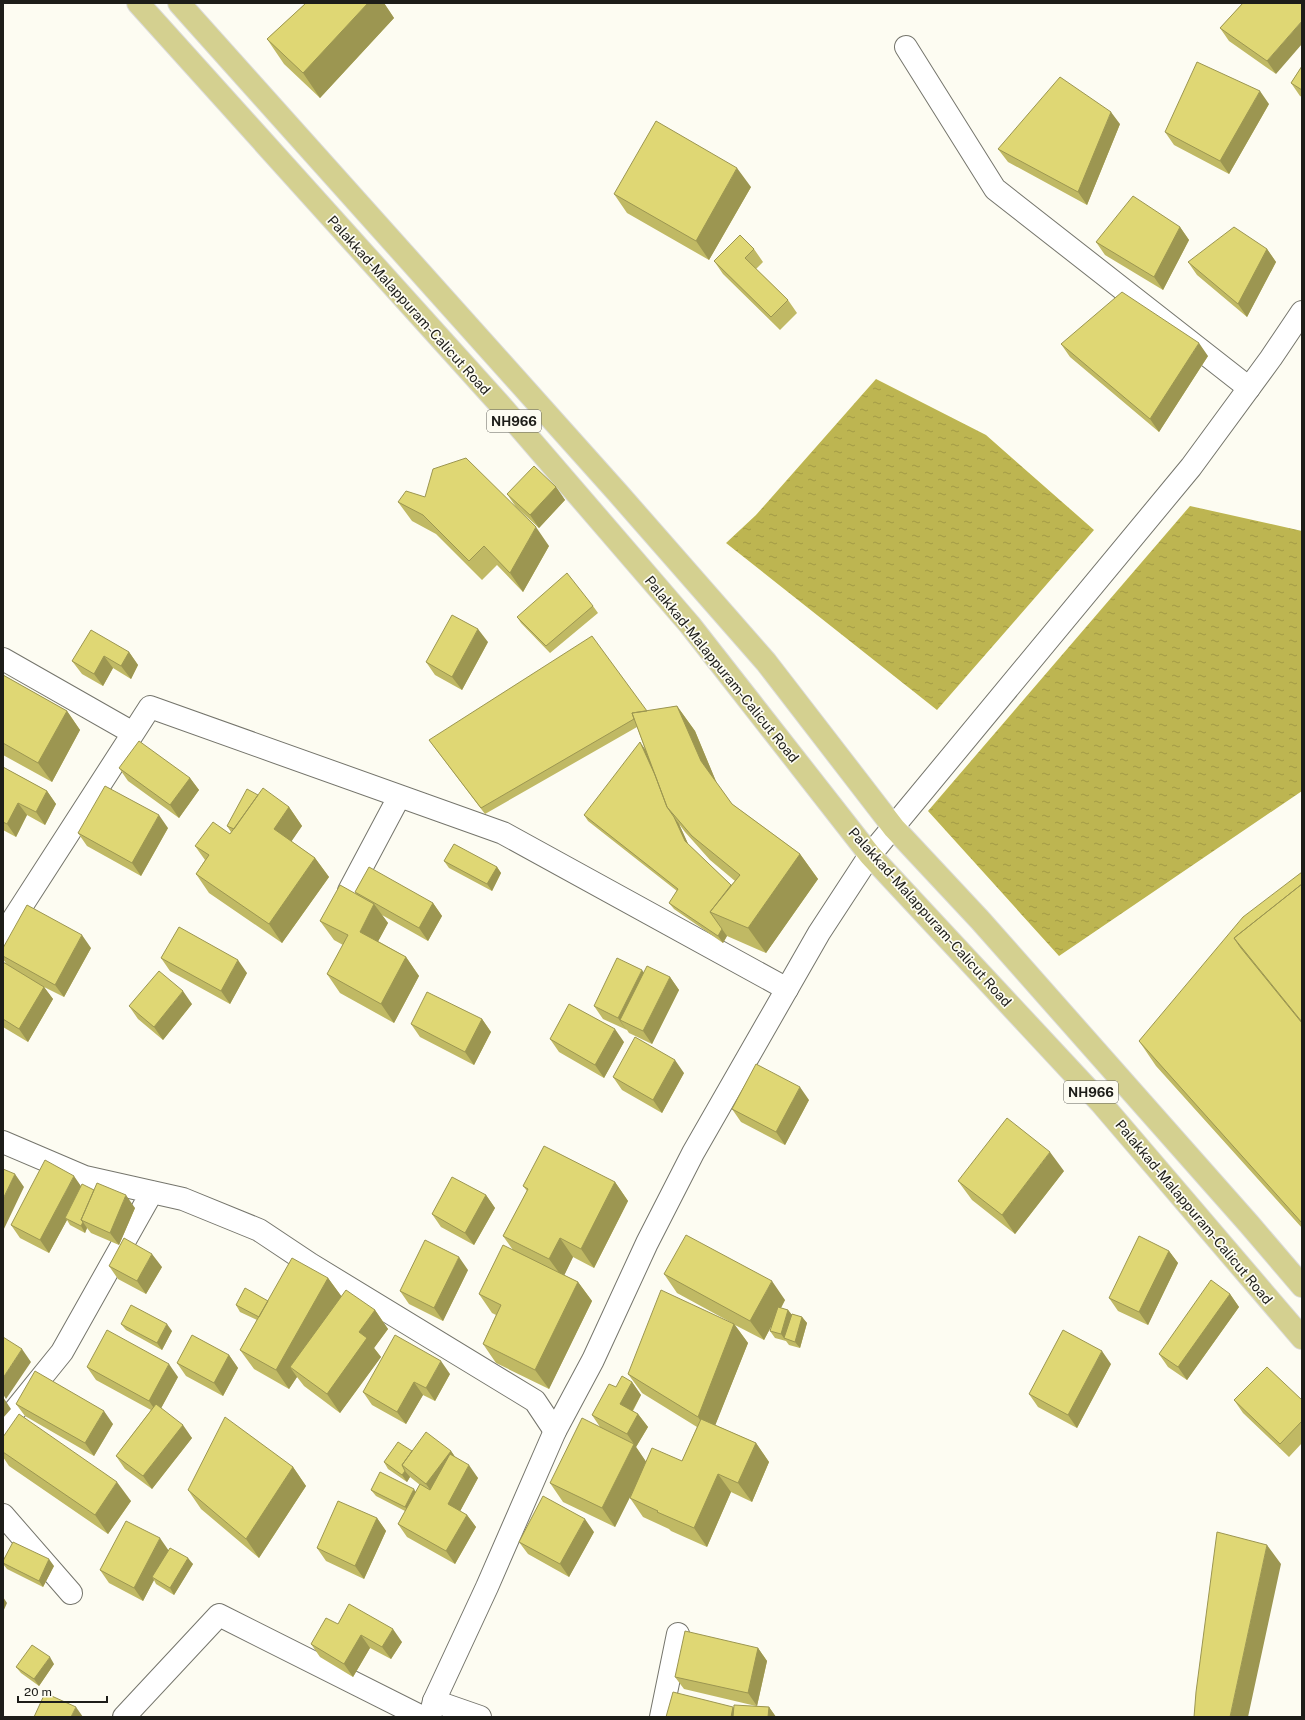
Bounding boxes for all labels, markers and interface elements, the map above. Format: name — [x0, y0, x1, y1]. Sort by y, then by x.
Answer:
street label: Palakkad-Malappuram-Calicut Road — [324, 212, 494, 398]
road number: NH966 — [487, 410, 541, 432]
street label: Palakkad-Malappuram-Calicut Road — [642, 573, 802, 765]
street label: Palakkad-Malappuram-Calicut Road — [845, 824, 1015, 1010]
road number: NH966 — [1064, 1081, 1118, 1103]
street label: Palakkad-Malappuram-Calicut Road — [1112, 1117, 1276, 1307]
scale bar — [18, 1678, 107, 1704]
text: 20 m — [24, 1685, 52, 1699]

